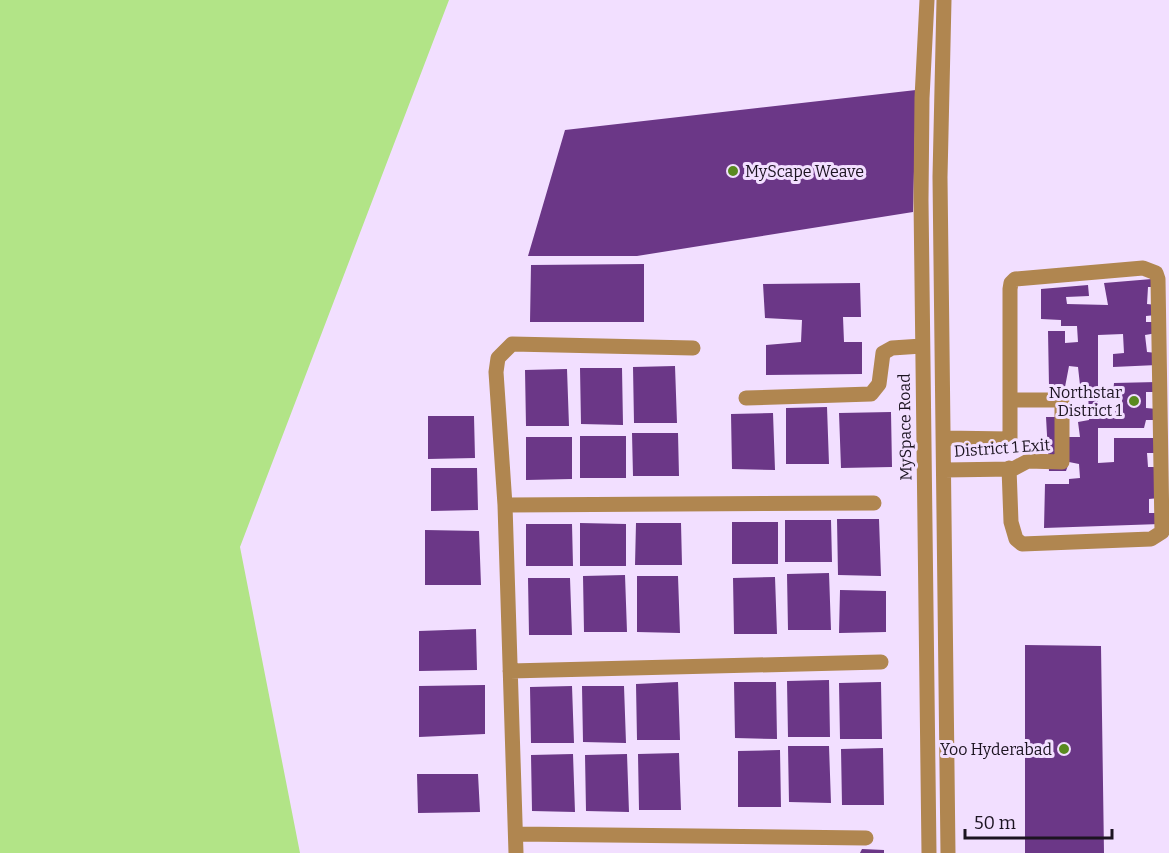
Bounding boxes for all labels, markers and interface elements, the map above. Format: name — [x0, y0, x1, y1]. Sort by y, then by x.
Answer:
place label: MyScape Weave — [745, 162, 864, 181]
marker: MyScape Weave — [726, 164, 740, 178]
street label: MySpace Road — [895, 373, 915, 481]
place label: Northstar District 1 — [1049, 383, 1122, 420]
marker: Northstar District 1 — [1127, 394, 1141, 408]
street label: District 1 Exit — [953, 435, 1051, 461]
place label: Yoo Hyderabad — [940, 740, 1053, 759]
marker: Yoo Hyderabad — [1057, 742, 1071, 756]
scale bar — [965, 802, 1112, 840]
text: 50 m — [974, 812, 1016, 834]

